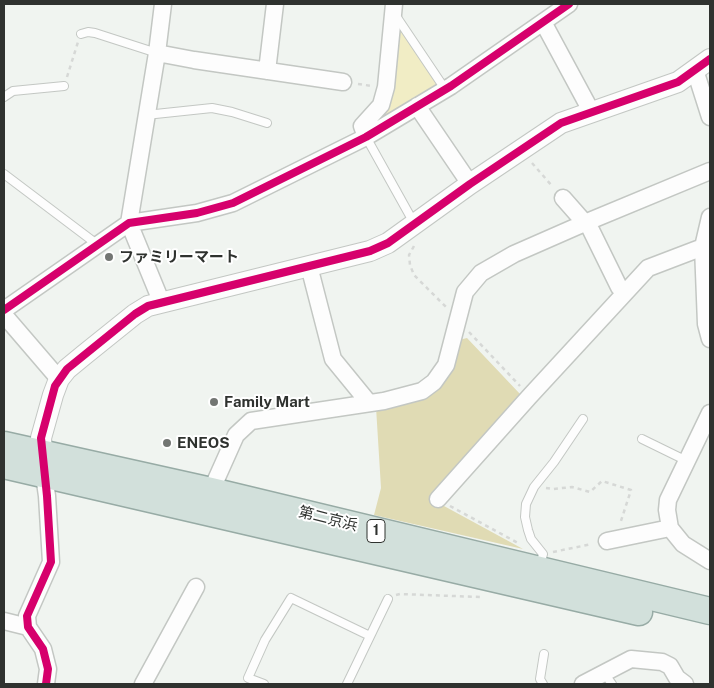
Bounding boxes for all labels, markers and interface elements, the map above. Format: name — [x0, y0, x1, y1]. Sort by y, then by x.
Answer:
place label: ファミリーマート — [119, 248, 239, 266]
marker: ファミリーマート — [103, 251, 115, 263]
place label: Family Mart — [224, 393, 310, 411]
marker: Family Mart — [208, 396, 220, 408]
place label: ENEOS — [177, 434, 230, 452]
marker: ENEOS — [161, 437, 173, 449]
street label: 第二京浜 — [297, 503, 359, 535]
road number: 1 — [367, 520, 385, 542]

